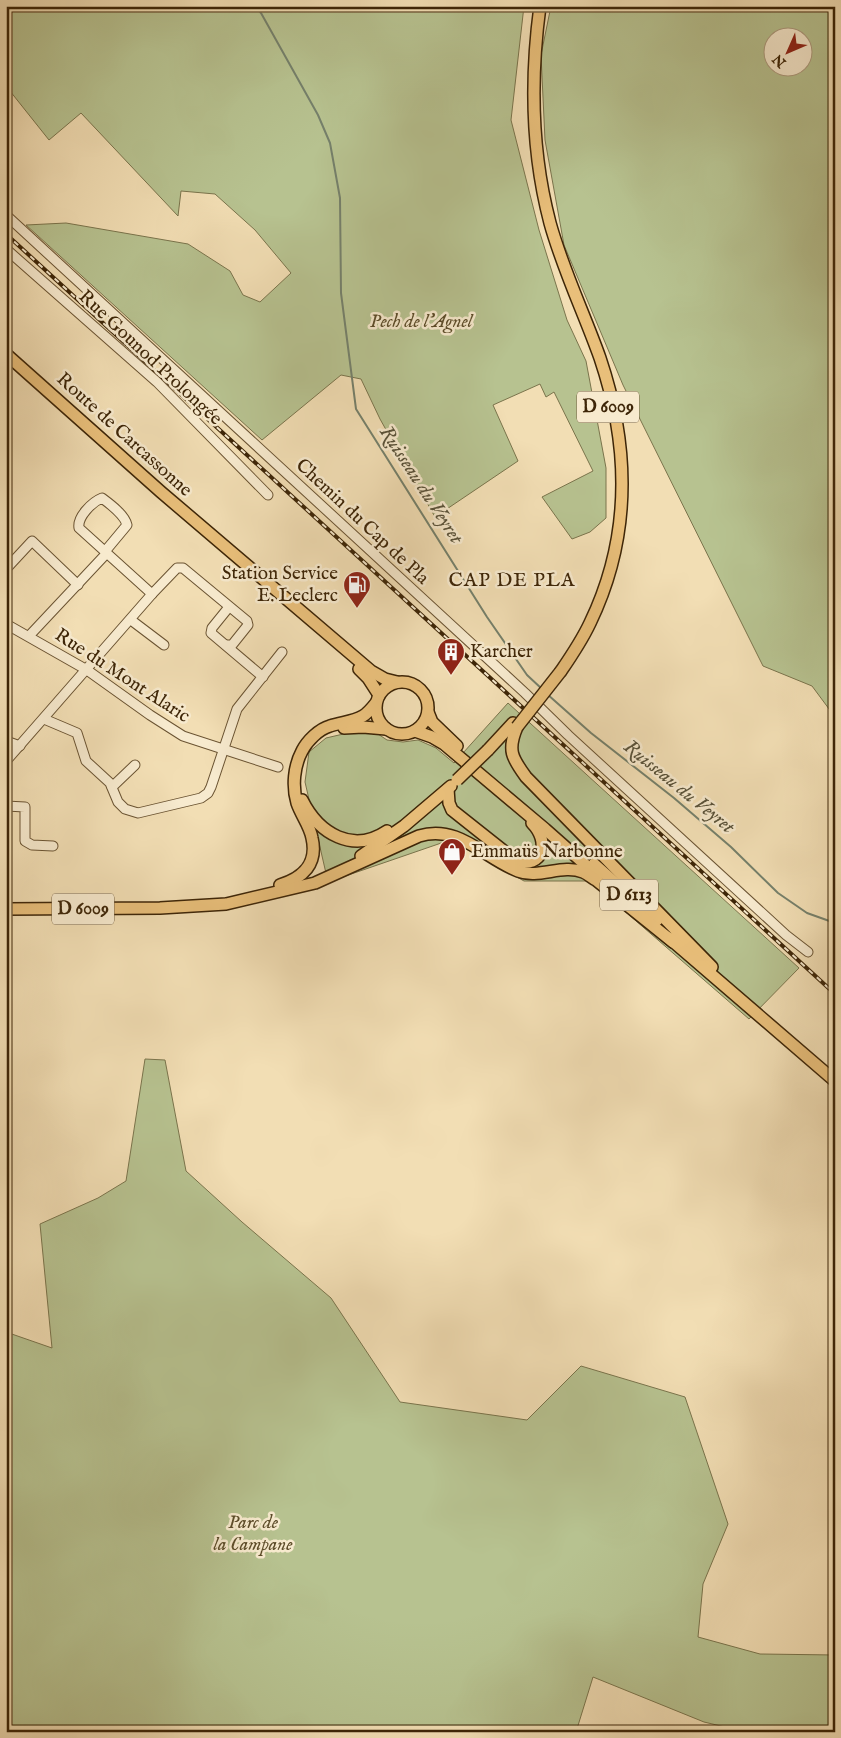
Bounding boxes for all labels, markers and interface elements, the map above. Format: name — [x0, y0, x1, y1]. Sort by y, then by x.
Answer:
north arrow — [764, 28, 814, 78]
text: N — [769, 50, 791, 72]
street label: Rue Gounod Prolongée — [73, 285, 227, 431]
park label: Pech de l'Agnel — [370, 310, 474, 334]
street label: Route de Carcassonne — [51, 368, 197, 502]
road number: D 6009 — [577, 392, 639, 422]
water label: Ruisseau du Veyret — [373, 421, 469, 550]
street label: Chemin du Cap de Pla — [290, 454, 434, 591]
place label: Station Service E. Leclerc — [222, 562, 338, 608]
district label: CAP DE PLA — [449, 568, 575, 593]
fuel station icon: Station Service E. Leclerc — [342, 570, 372, 609]
street label: Rue du Mont Alaric — [50, 623, 194, 729]
building icon: Karcher — [436, 637, 466, 676]
place label: Karcher — [470, 640, 533, 664]
water label: Ruisseau du Veyret — [618, 734, 741, 840]
shop icon: Emmaüs Narbonne — [437, 837, 467, 876]
place label: Emmaüs Narbonne — [471, 840, 623, 864]
road number: D 6113 — [600, 880, 658, 910]
road number: D 6009 — [52, 894, 114, 924]
park label: Parc de la Campane — [213, 1511, 293, 1557]

